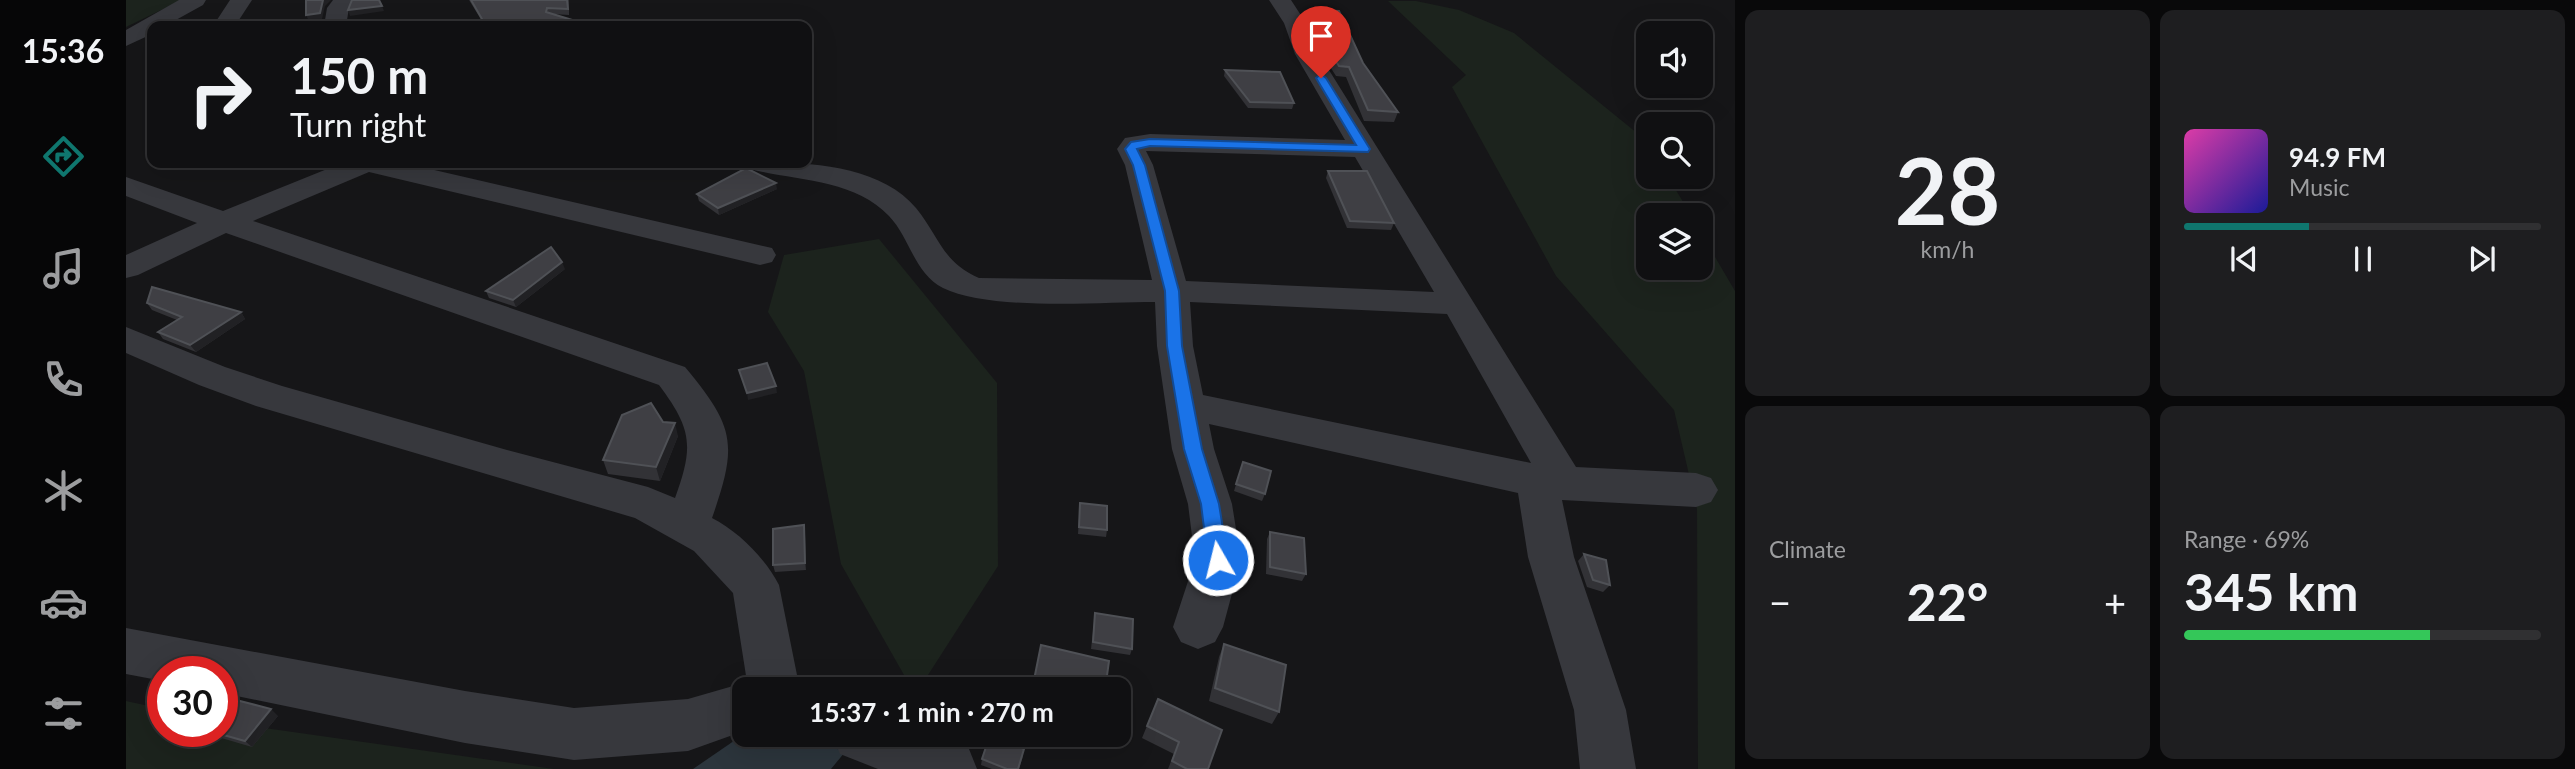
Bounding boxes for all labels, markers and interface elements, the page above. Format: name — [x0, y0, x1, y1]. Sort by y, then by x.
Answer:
pin — [1291, 6, 1351, 78]
icon: arrive — [1302, 17, 1340, 55]
map controls — [1636, 21, 1713, 280]
button: sound — [1636, 21, 1713, 98]
text: 15:36 — [22, 31, 104, 70]
text: 150 m — [290, 46, 428, 104]
icon: right — [175, 49, 266, 140]
text: Turn right — [290, 105, 426, 144]
button: search — [1636, 112, 1713, 189]
icon: directions — [39, 132, 88, 181]
text: 28 — [1895, 135, 2000, 244]
text: 94.9 FM — [2289, 141, 2386, 173]
text: Music — [2289, 173, 2349, 201]
button: layers — [1636, 203, 1713, 280]
text: km/h — [1921, 235, 1974, 263]
icon: previous — [2225, 240, 2263, 278]
icon: pause — [2344, 240, 2382, 278]
icon: next — [2463, 240, 2501, 278]
icon: music — [39, 244, 88, 293]
icon: phone — [39, 355, 88, 404]
icon: climate — [39, 466, 88, 515]
position arrow — [1181, 523, 1255, 597]
text: Range · 69% — [2184, 525, 2309, 553]
text: Climate — [1769, 535, 1846, 563]
text: 345 km — [2184, 560, 2358, 622]
text: 22° — [1907, 570, 1988, 632]
icon: car — [39, 578, 88, 627]
text: − — [1769, 579, 1791, 625]
text: + — [2104, 579, 2126, 625]
speed limit sign: 30 — [147, 656, 238, 747]
icon: filters — [39, 689, 88, 738]
text: 15:37 · 1 min · 270 m — [809, 696, 1054, 728]

